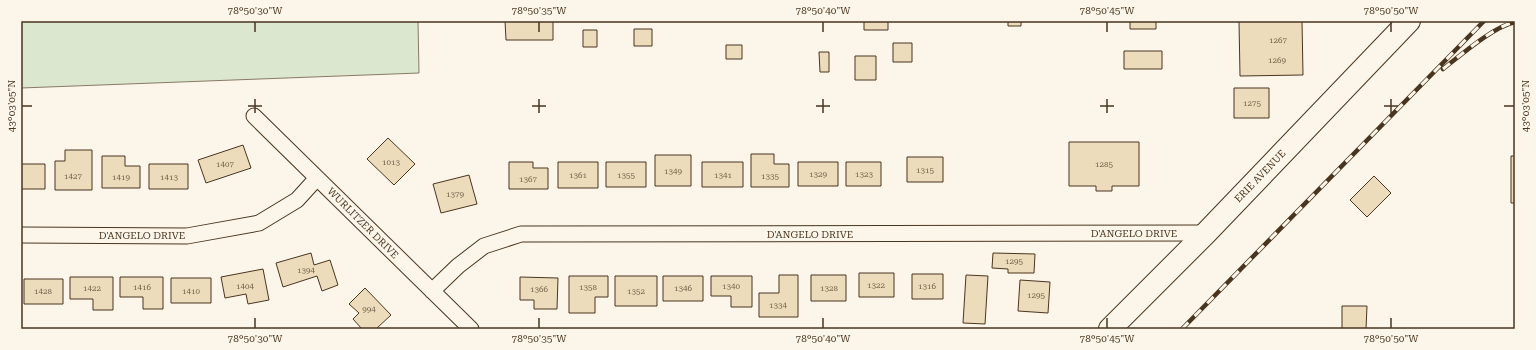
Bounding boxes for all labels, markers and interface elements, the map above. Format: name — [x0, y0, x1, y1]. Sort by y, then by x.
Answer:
text: 78°50'30"W — [228, 5, 283, 16]
text: 78°50'35"W — [512, 5, 567, 16]
text: 78°50'40"W — [796, 5, 851, 16]
text: 78°50'45"W — [1080, 5, 1135, 16]
text: 78°50'50"W — [1364, 5, 1419, 16]
house number: 1267 — [1269, 36, 1287, 45]
house number: 1269 — [1268, 56, 1286, 65]
text: 43°03'05"N — [6, 80, 17, 132]
text: 43°03'05"N — [1520, 80, 1531, 132]
house number: 1275 — [1243, 99, 1261, 108]
street label: ERIE AVENUE — [1232, 148, 1288, 204]
house number: 1013 — [382, 158, 400, 167]
house number: 1407 — [216, 160, 234, 169]
house number: 1285 — [1095, 160, 1113, 169]
house number: 1315 — [916, 166, 934, 175]
house number: 1349 — [664, 167, 682, 176]
house number: 1329 — [809, 170, 827, 179]
house number: 1323 — [855, 170, 873, 179]
house number: 1361 — [569, 171, 587, 180]
house number: 1355 — [617, 171, 635, 180]
house number: 1341 — [714, 171, 732, 180]
house number: 1427 — [64, 172, 82, 181]
house number: 1335 — [761, 172, 779, 181]
house number: 1419 — [112, 173, 130, 182]
house number: 1413 — [160, 173, 178, 182]
house number: 1367 — [519, 175, 537, 184]
street label: WURLITZER DRIVE — [325, 185, 401, 261]
house number: 1379 — [446, 190, 464, 199]
street label: D'ANGELO DRIVE — [1091, 228, 1177, 239]
street label: D'ANGELO DRIVE — [767, 229, 853, 240]
street label: D'ANGELO DRIVE — [99, 230, 185, 241]
house number: 1295 — [1005, 257, 1023, 266]
house number: 1394 — [297, 266, 315, 275]
house number: 1322 — [867, 281, 885, 290]
house number: 1404 — [236, 282, 254, 291]
house number: 1340 — [722, 282, 740, 291]
house number: 1316 — [918, 282, 936, 291]
house number: 1416 — [133, 283, 151, 292]
house number: 1358 — [579, 283, 597, 292]
house number: 1422 — [83, 284, 101, 293]
house number: 1346 — [674, 284, 692, 293]
house number: 1328 — [820, 284, 838, 293]
house number: 1366 — [530, 285, 548, 294]
house number: 1428 — [34, 287, 52, 296]
house number: 1410 — [182, 287, 200, 296]
house number: 1352 — [627, 287, 645, 296]
house number: 1295 — [1027, 291, 1045, 300]
house number: 1334 — [769, 301, 787, 310]
house number: 994 — [362, 305, 376, 314]
text: 78°50'30"W — [228, 333, 283, 344]
text: 78°50'35"W — [512, 333, 567, 344]
text: 78°50'40"W — [796, 333, 851, 344]
text: 78°50'45"W — [1080, 333, 1135, 344]
text: 78°50'50"W — [1364, 333, 1419, 344]

